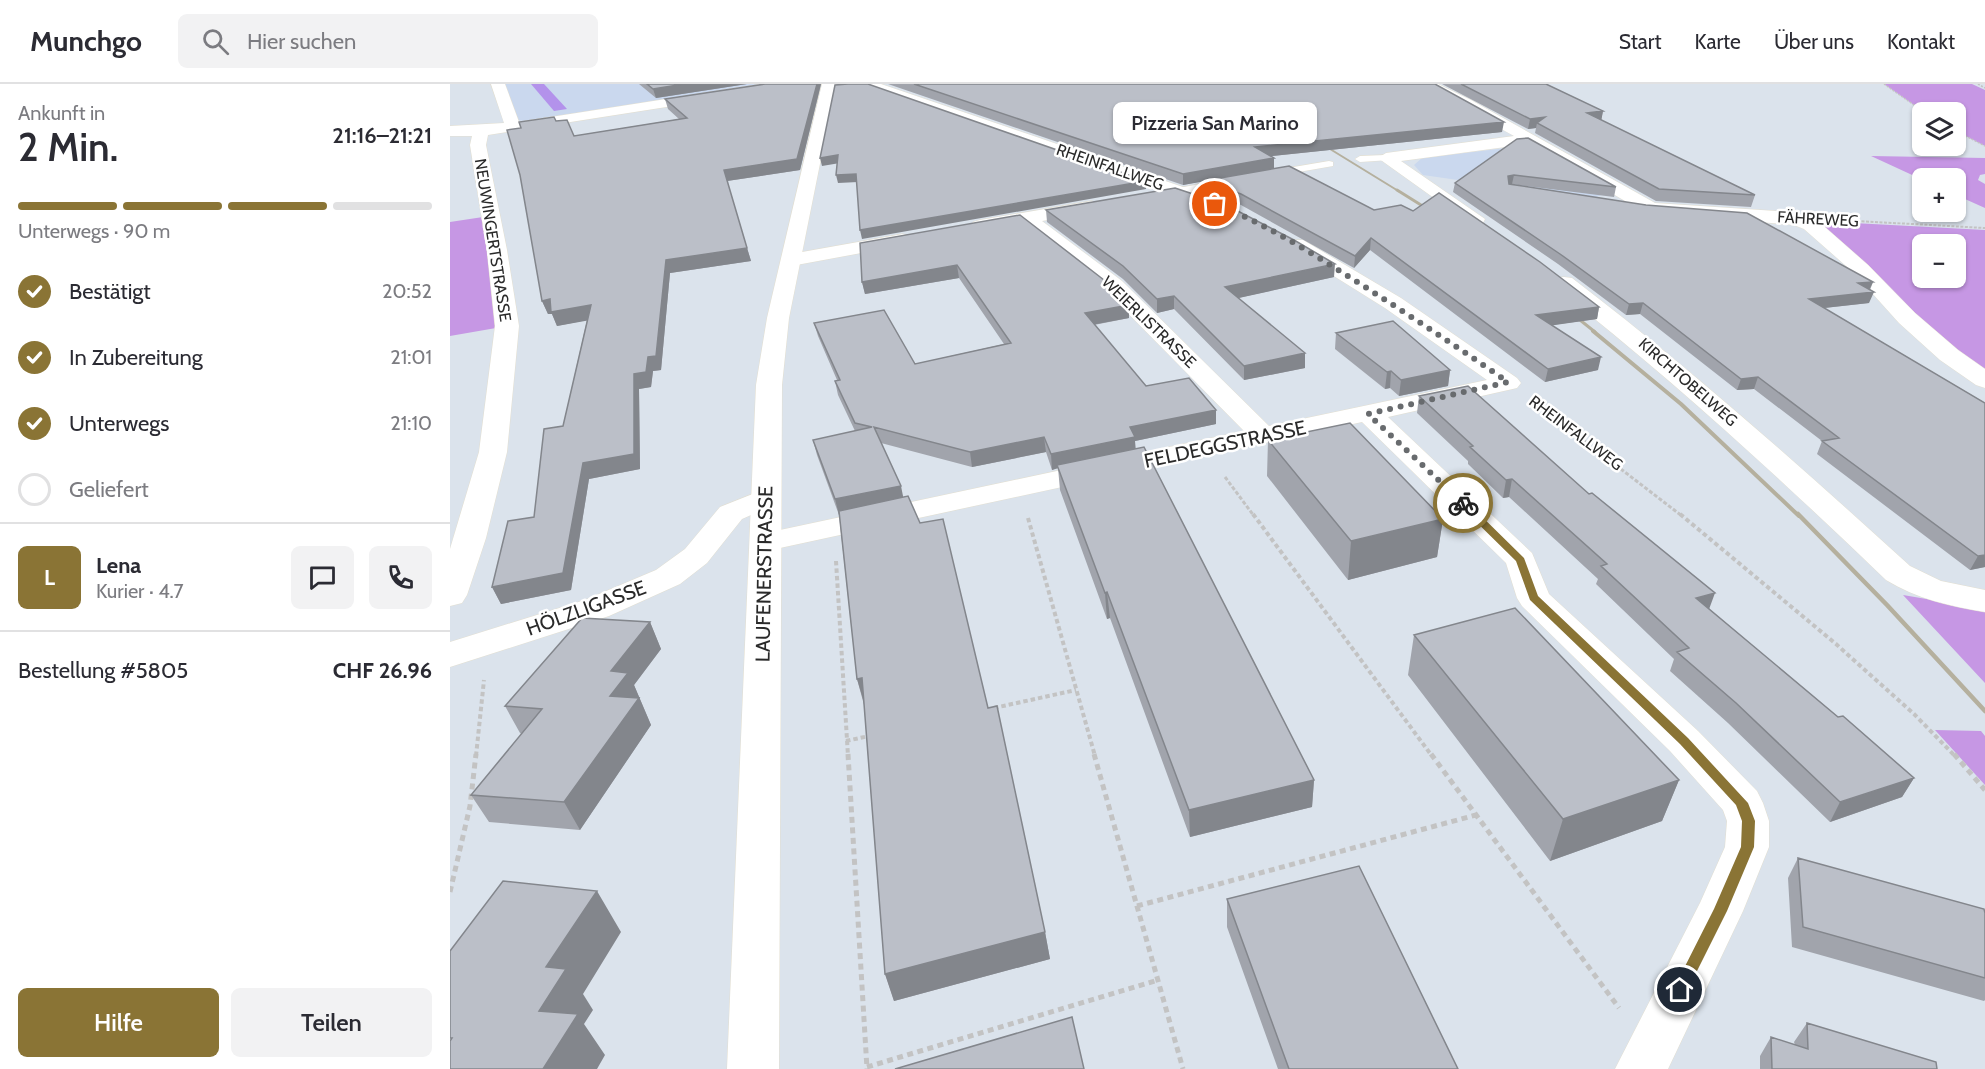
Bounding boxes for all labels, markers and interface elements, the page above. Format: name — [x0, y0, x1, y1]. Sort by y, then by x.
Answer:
search box — [178, 14, 598, 68]
text: Munchgo — [30, 24, 142, 58]
icon: search — [199, 25, 232, 58]
text: Hier suchen — [247, 28, 356, 55]
text: Start — [1619, 29, 1662, 54]
text: Karte — [1695, 29, 1741, 54]
text: Über uns — [1774, 29, 1854, 54]
text: Kontakt — [1887, 29, 1955, 54]
text: Ankunft in — [18, 101, 105, 125]
callout: Pizzeria San Marino — [1113, 102, 1317, 144]
map controls — [1912, 102, 1966, 288]
button: layers — [1912, 102, 1966, 156]
text: Pizzeria San Marino — [1131, 111, 1299, 135]
text: 21:16–21:21 — [332, 122, 432, 149]
text: 2 Min. — [18, 123, 118, 171]
street label: RHEINFALLWEG — [1054, 140, 1166, 194]
street label: NEUWINGERTSTRASSE — [471, 157, 515, 323]
button: + — [1912, 168, 1966, 222]
pin — [1189, 178, 1240, 229]
icon: bag — [1198, 187, 1231, 220]
street label: FÄHREWEG — [1777, 207, 1859, 231]
text: Unterwegs · 90 m — [18, 219, 170, 243]
button: − — [1912, 234, 1966, 288]
street label: WEIERLISTRASSE — [1098, 272, 1200, 372]
icon: check — [18, 275, 51, 308]
text: Bestätigt — [69, 278, 151, 305]
text: 20:52 — [382, 279, 432, 303]
street label: KIRCHTOBELWEG — [1635, 334, 1741, 430]
icon: check — [18, 341, 51, 374]
text: In Zubereitung — [69, 344, 203, 371]
text: 21:01 — [390, 345, 432, 369]
street label: RHEINFALLWEG — [1525, 392, 1627, 474]
icon: check — [18, 407, 51, 440]
text: Unterwegs — [69, 410, 169, 437]
text: 21:10 — [390, 411, 432, 435]
street label: FELDEGGSTRASSE — [1142, 415, 1308, 473]
courier — [1433, 473, 1493, 533]
text: Geliefert — [69, 476, 149, 503]
street label: LAUFENERSTRASSE — [750, 486, 778, 662]
icon: bike — [1447, 487, 1480, 520]
button: chat — [291, 546, 354, 609]
button: phone — [369, 546, 432, 609]
text: Lena — [96, 552, 141, 579]
text: L — [44, 564, 55, 591]
street label: HÖLZLIGASSE — [523, 575, 649, 641]
text: Kurier · 4.7 — [96, 579, 184, 603]
text: Bestellung #5805 — [18, 657, 188, 684]
text: CHF 26.96 — [333, 657, 432, 684]
pin — [1654, 964, 1705, 1015]
icon: home — [1663, 973, 1696, 1006]
button: Hilfe — [18, 988, 219, 1057]
button: Teilen — [231, 988, 432, 1057]

